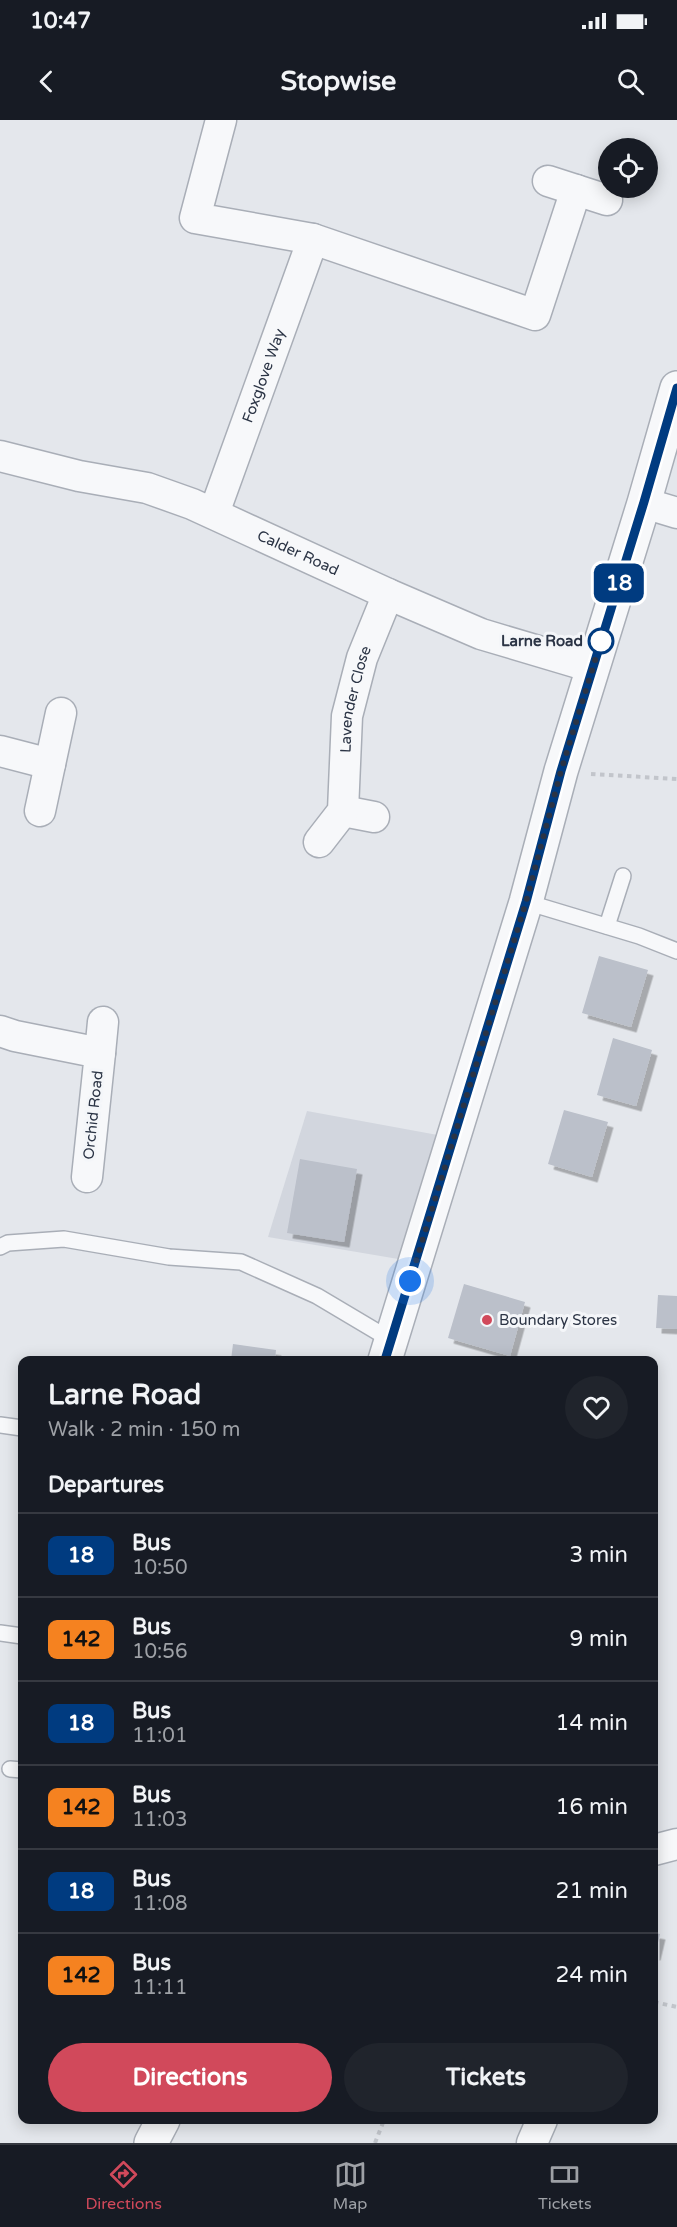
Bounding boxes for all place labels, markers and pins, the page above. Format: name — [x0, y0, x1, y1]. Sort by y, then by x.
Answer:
marker: Larne Road — [588, 628, 614, 654]
place label: Larne Road — [501, 632, 583, 650]
place label: Boundary Stores — [499, 1311, 617, 1329]
marker: Boundary Stores — [480, 1313, 494, 1327]

